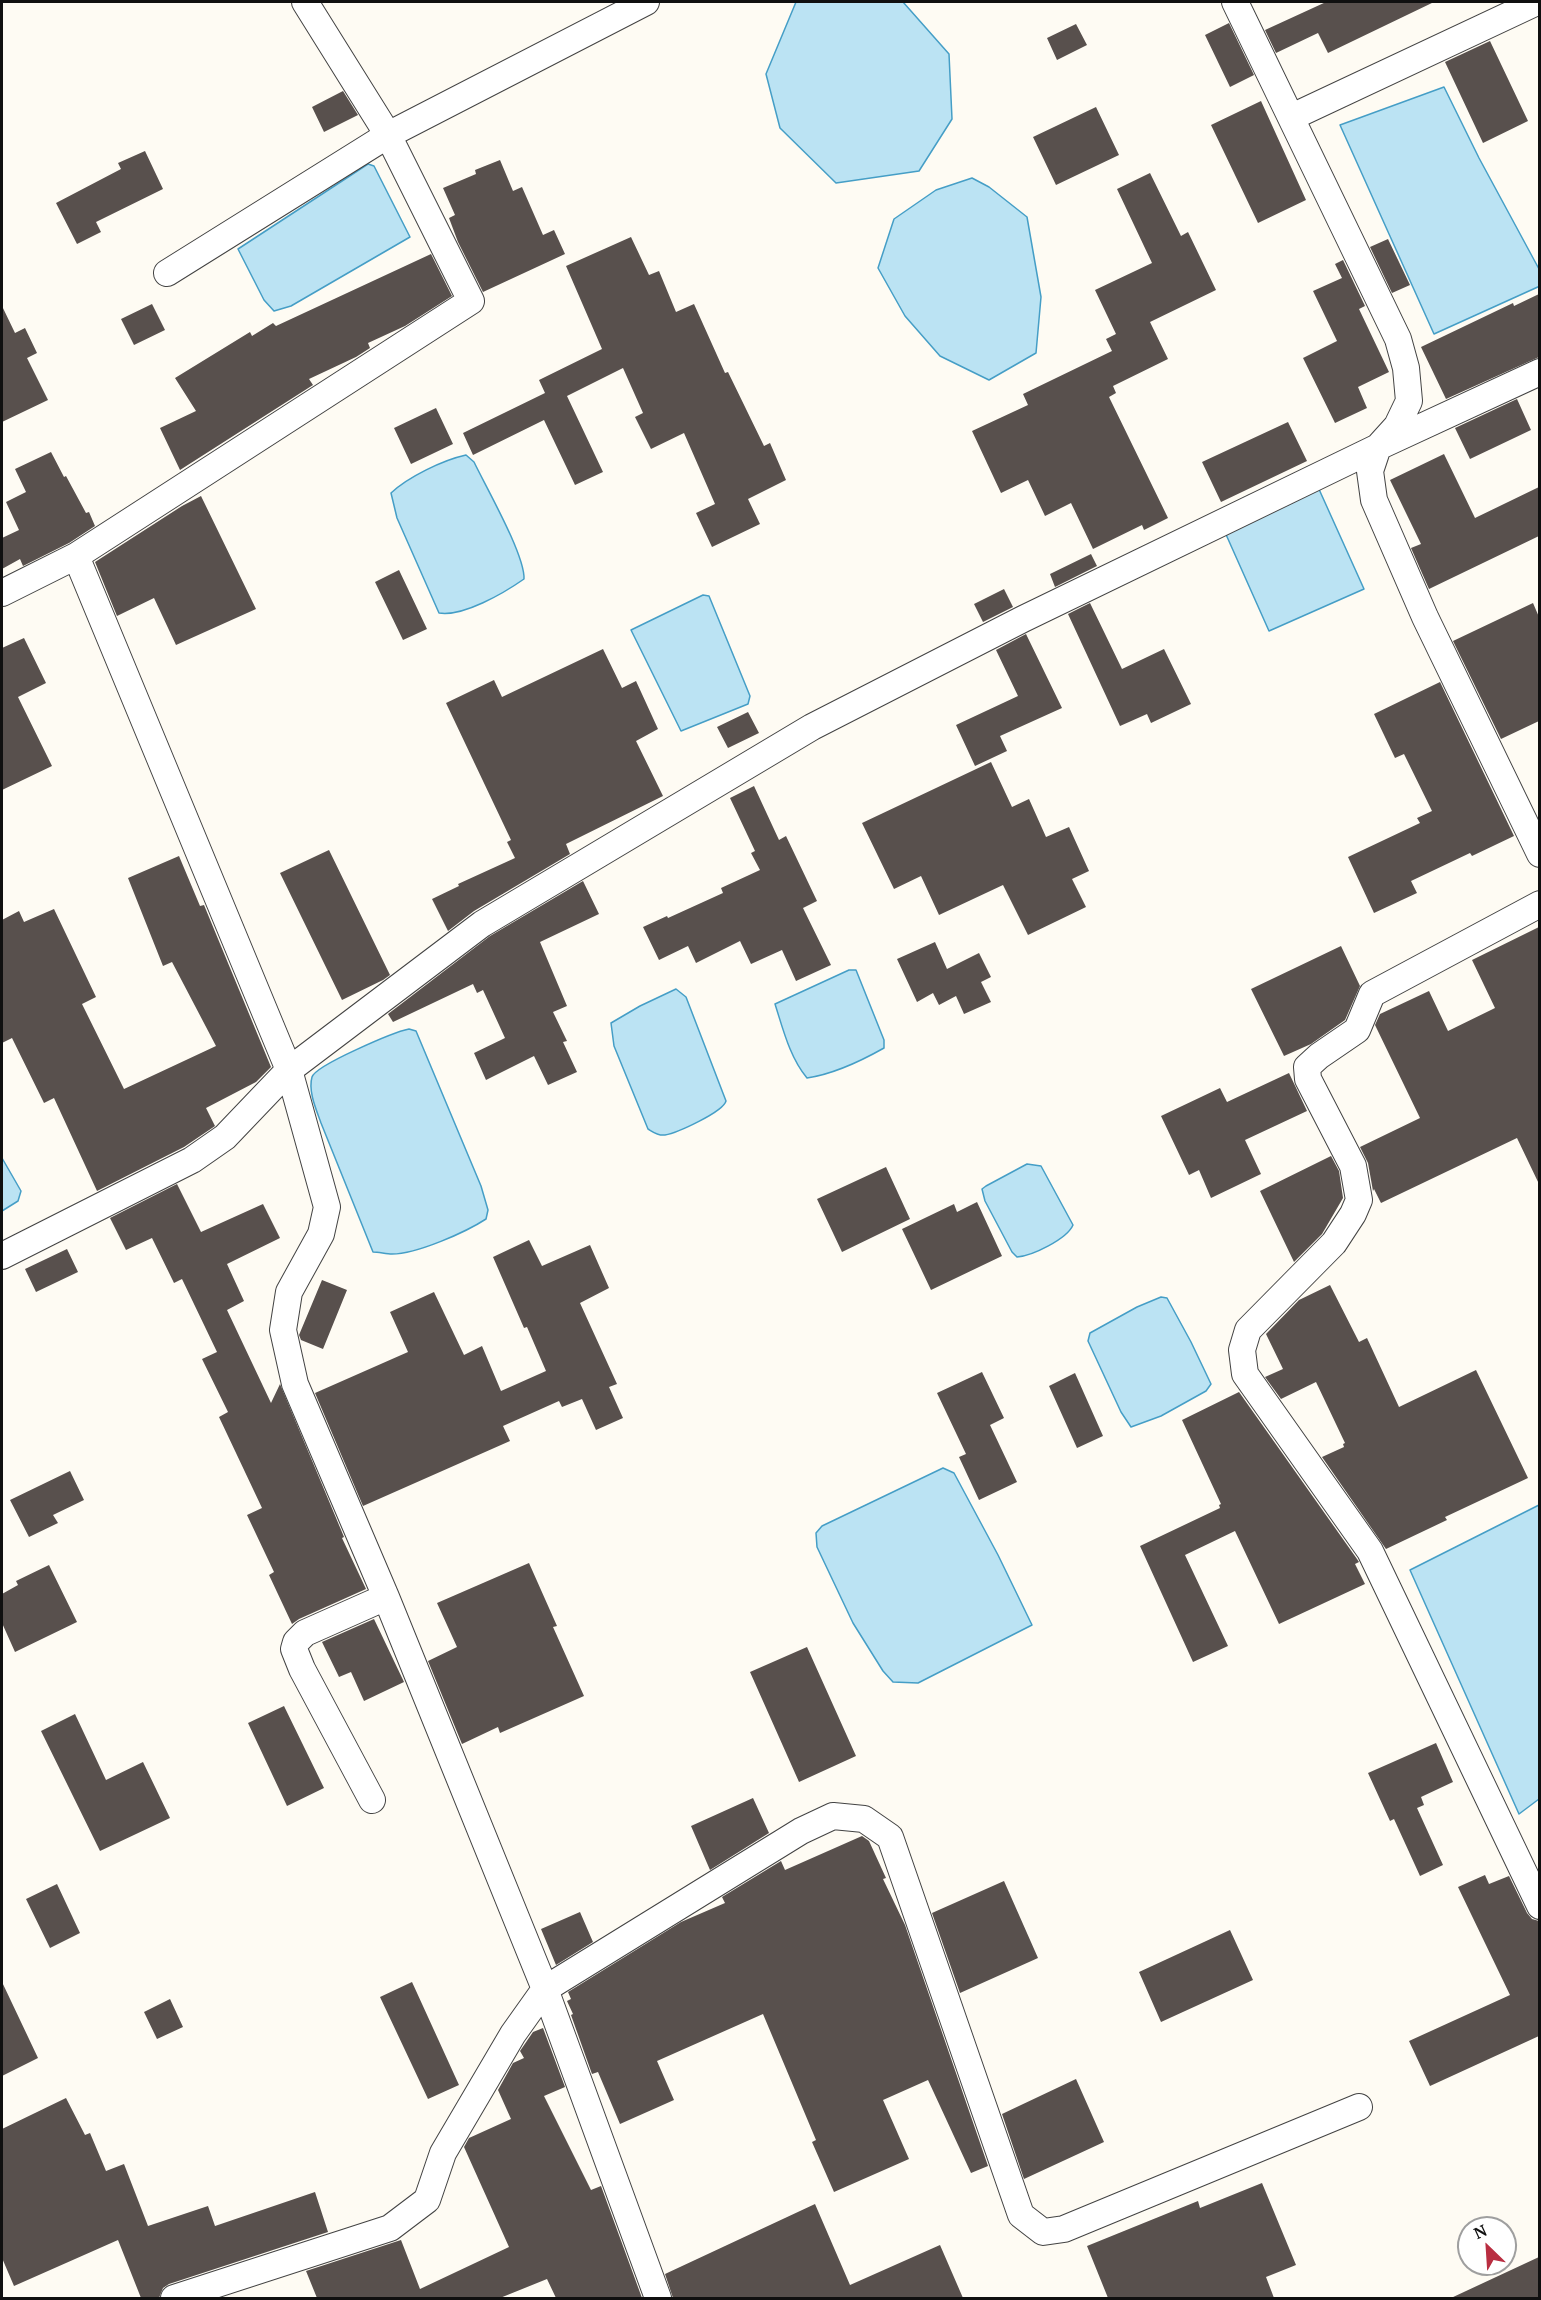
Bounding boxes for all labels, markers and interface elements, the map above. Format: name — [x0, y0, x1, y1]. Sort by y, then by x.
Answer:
north arrow — [1457, 2216, 1517, 2276]
text: N — [1470, 2219, 1490, 2244]

